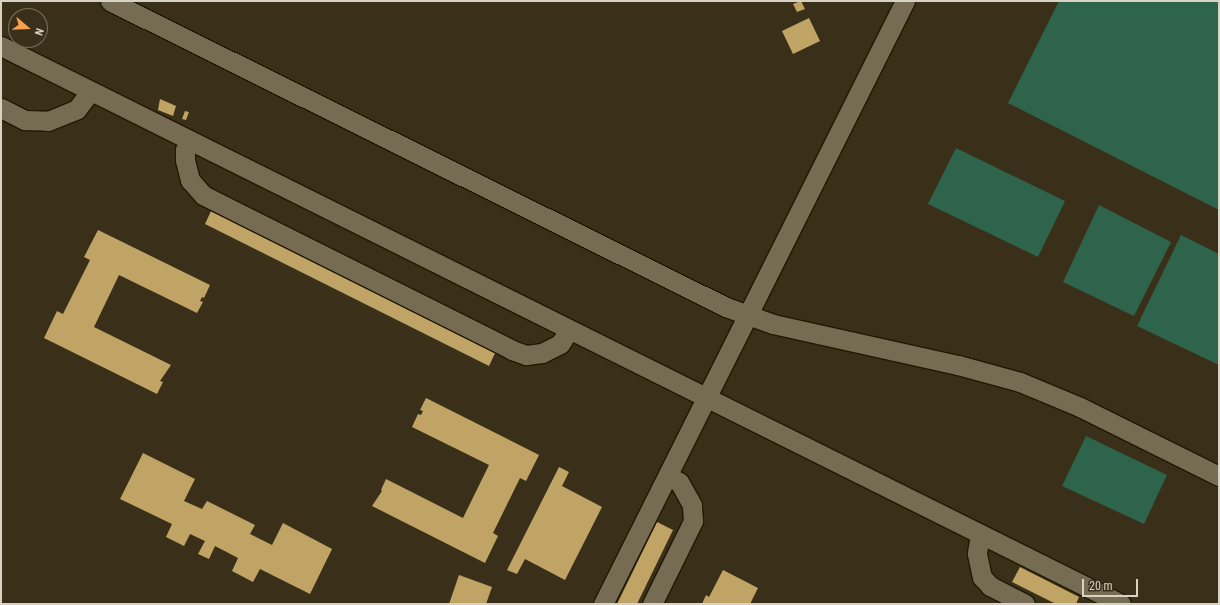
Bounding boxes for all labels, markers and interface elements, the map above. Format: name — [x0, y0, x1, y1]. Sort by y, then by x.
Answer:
north arrow — [8, 8, 48, 48]
text: N — [32, 26, 46, 37]
scale bar — [1084, 571, 1140, 597]
text: 20 m — [1089, 579, 1113, 593]

